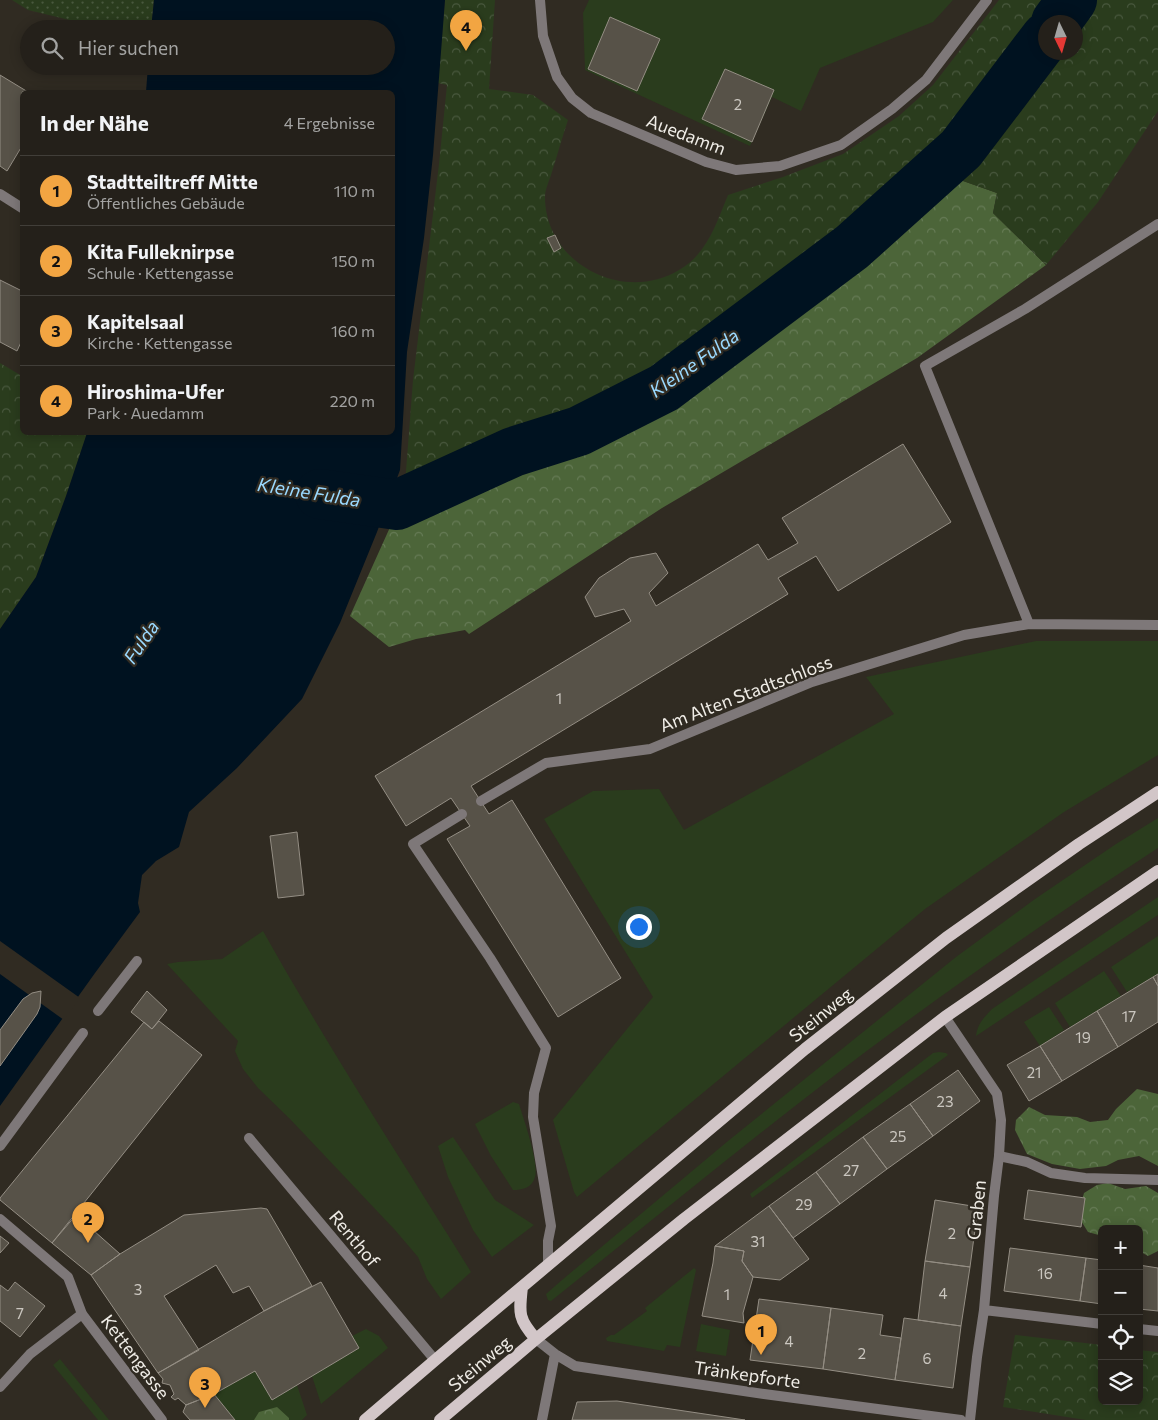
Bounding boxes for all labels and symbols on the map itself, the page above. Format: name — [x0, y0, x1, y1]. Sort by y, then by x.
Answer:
pin: 4 — [450, 10, 482, 51]
north arrow — [1038, 15, 1083, 60]
house number: 2 — [734, 95, 742, 113]
street label: Auedamm — [644, 109, 729, 159]
water label: Kleine Fulda — [645, 323, 743, 402]
water label: Kleine Fulda — [256, 472, 362, 511]
water label: Fulda — [118, 616, 163, 668]
street label: Am Alten Stadtschloss — [656, 650, 835, 736]
house number: 1 — [556, 689, 562, 707]
your location — [626, 914, 652, 940]
street label: Steinweg — [784, 982, 857, 1046]
house number: 17 — [1122, 1007, 1136, 1025]
house number: 19 — [1075, 1028, 1091, 1046]
house number: 21 — [1027, 1063, 1041, 1081]
house number: 23 — [937, 1092, 953, 1110]
house number: 25 — [890, 1127, 906, 1145]
house number: 27 — [843, 1161, 859, 1179]
street label: Graben — [962, 1179, 990, 1241]
house number: 29 — [795, 1195, 813, 1213]
pin: 2 — [72, 1202, 104, 1243]
street label: Renthof — [325, 1206, 385, 1272]
house number: 2 — [948, 1224, 956, 1242]
house number: 31 — [751, 1232, 765, 1250]
house number: 16 — [1037, 1264, 1053, 1282]
house number: 3 — [134, 1280, 142, 1298]
house number: 4 — [939, 1284, 948, 1302]
house number: 1 — [724, 1285, 730, 1303]
house number: 7 — [16, 1304, 24, 1322]
street label: Kettengasse — [97, 1310, 175, 1403]
pin: 1 — [745, 1314, 777, 1355]
street label: Steinweg — [443, 1330, 515, 1396]
house number: 4 — [785, 1332, 794, 1350]
house number: 2 — [858, 1344, 866, 1362]
house number: 6 — [922, 1349, 932, 1367]
street label: Tränkepforte — [692, 1356, 802, 1392]
pin: 3 — [189, 1367, 221, 1408]

